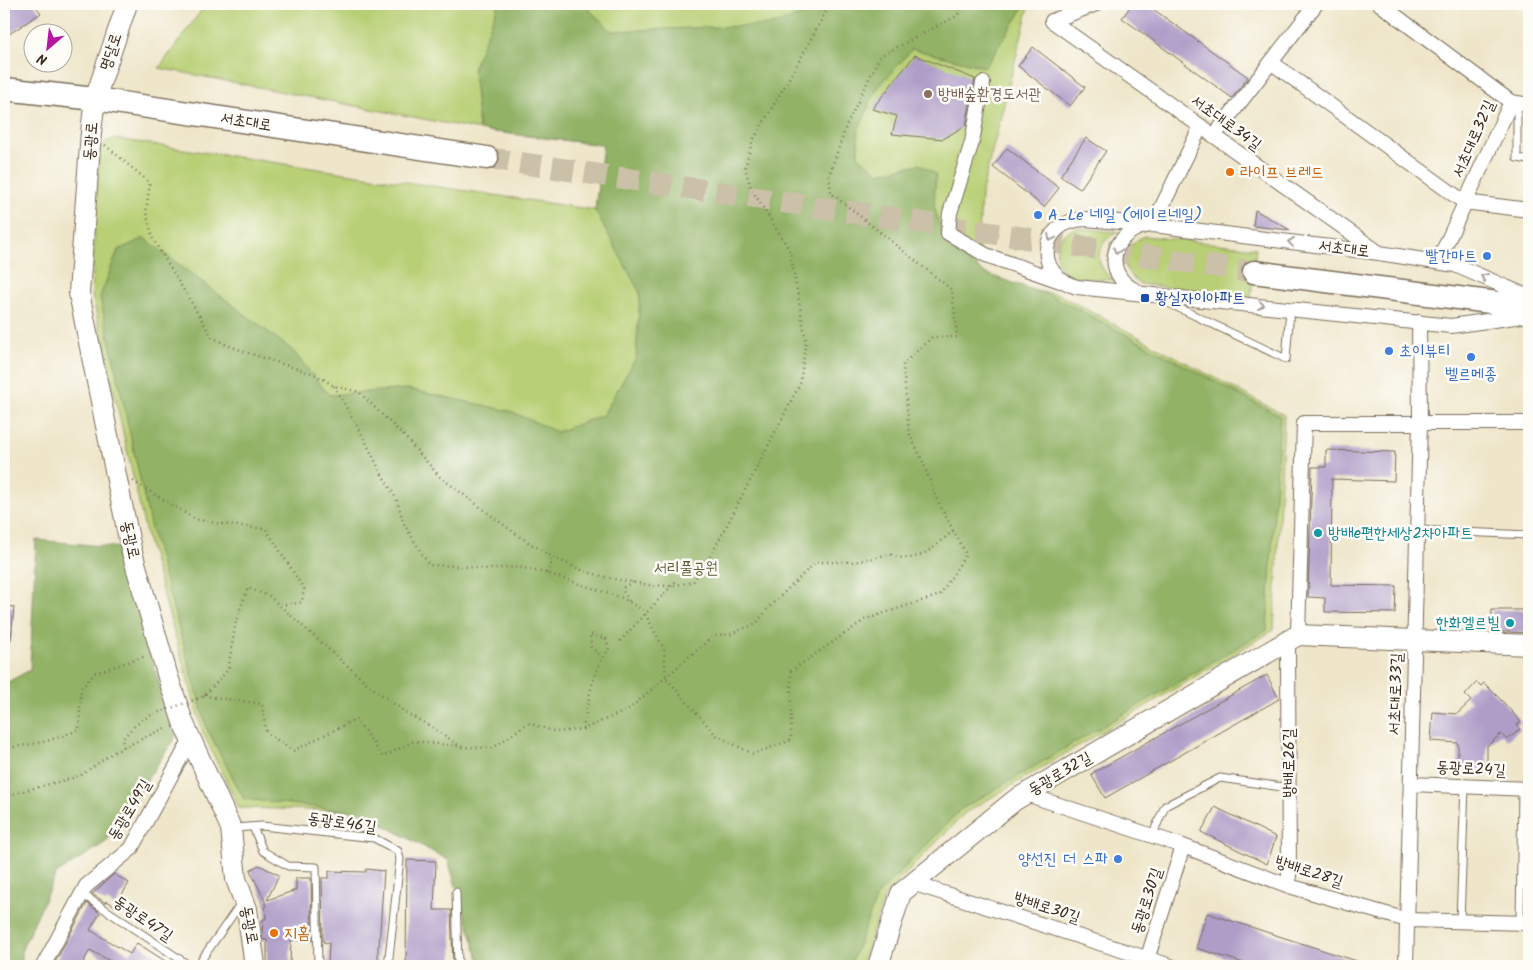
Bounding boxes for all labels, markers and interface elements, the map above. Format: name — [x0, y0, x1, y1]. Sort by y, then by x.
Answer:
north arrow — [22, 22, 72, 72]
street label: 명달로 — [93, 30, 129, 74]
text: N — [33, 47, 51, 70]
place label: 방배숲환경도서관 — [938, 82, 1041, 107]
marker: 방배숲환경도서관 — [922, 88, 934, 100]
street label: 서초대로34길 — [1185, 89, 1267, 157]
street label: 서초대로32길 — [1446, 96, 1502, 182]
street label: 서초대로 — [219, 106, 273, 138]
street label: 동광로 — [77, 121, 105, 161]
place label: 라이프 브레드 — [1240, 160, 1324, 185]
marker: 라이프 브레드 — [1224, 166, 1236, 178]
place label: A_Le 네일 (에이르네일) — [1048, 203, 1202, 228]
marker: A_Le 네일 (에이르네일) — [1032, 209, 1044, 221]
one-way arrow — [1047, 233, 1057, 242]
street label: 서초대로 — [1317, 233, 1371, 265]
one-way arrow — [1287, 237, 1295, 248]
place label: 빨간마트 — [1426, 244, 1477, 269]
one-way arrow — [1113, 246, 1123, 254]
marker: 빨간마트 — [1481, 250, 1493, 262]
one-way arrow — [1481, 273, 1489, 283]
place label: 황실자이아파트 — [1155, 286, 1245, 311]
marker: 황실자이아파트 — [1139, 292, 1151, 304]
one-way arrow — [1257, 299, 1265, 310]
place label: 초이뷰티 — [1399, 339, 1451, 364]
marker: 초이뷰티 — [1383, 345, 1395, 357]
marker: 벨르메종 — [1465, 351, 1477, 363]
place label: 벨르메종 — [1445, 362, 1497, 387]
street label: 동광로 — [114, 519, 146, 561]
place label: 방배e편한세상2차아파트 — [1328, 521, 1473, 546]
marker: 방배e편한세상2차아파트 — [1312, 527, 1324, 539]
park label: 서리풀공원 — [654, 556, 718, 581]
place label: 한화엘르빌 — [1436, 611, 1500, 636]
marker: 한화엘르빌 — [1504, 617, 1516, 629]
street label: 서초대로33길 — [1382, 652, 1410, 736]
street label: 방배로26길 — [1277, 728, 1302, 798]
street label: 동광로32길 — [1023, 746, 1097, 802]
street label: 동광로24길 — [1436, 755, 1507, 783]
street label: 동광로49길 — [102, 774, 158, 846]
street label: 동광로46길 — [306, 806, 378, 840]
place label: 양선진 더 스파 — [1018, 847, 1108, 872]
street label: 방배로28길 — [1272, 849, 1346, 895]
marker: 양선진 더 스파 — [1112, 853, 1124, 865]
street label: 동광로30길 — [1125, 864, 1170, 938]
street label: 방배로30길 — [1010, 886, 1084, 931]
street label: 동광로47길 — [108, 890, 178, 948]
street label: 동광로 — [233, 904, 265, 946]
place label: 지홈 — [284, 921, 310, 946]
marker: 지홈 — [268, 927, 280, 939]

